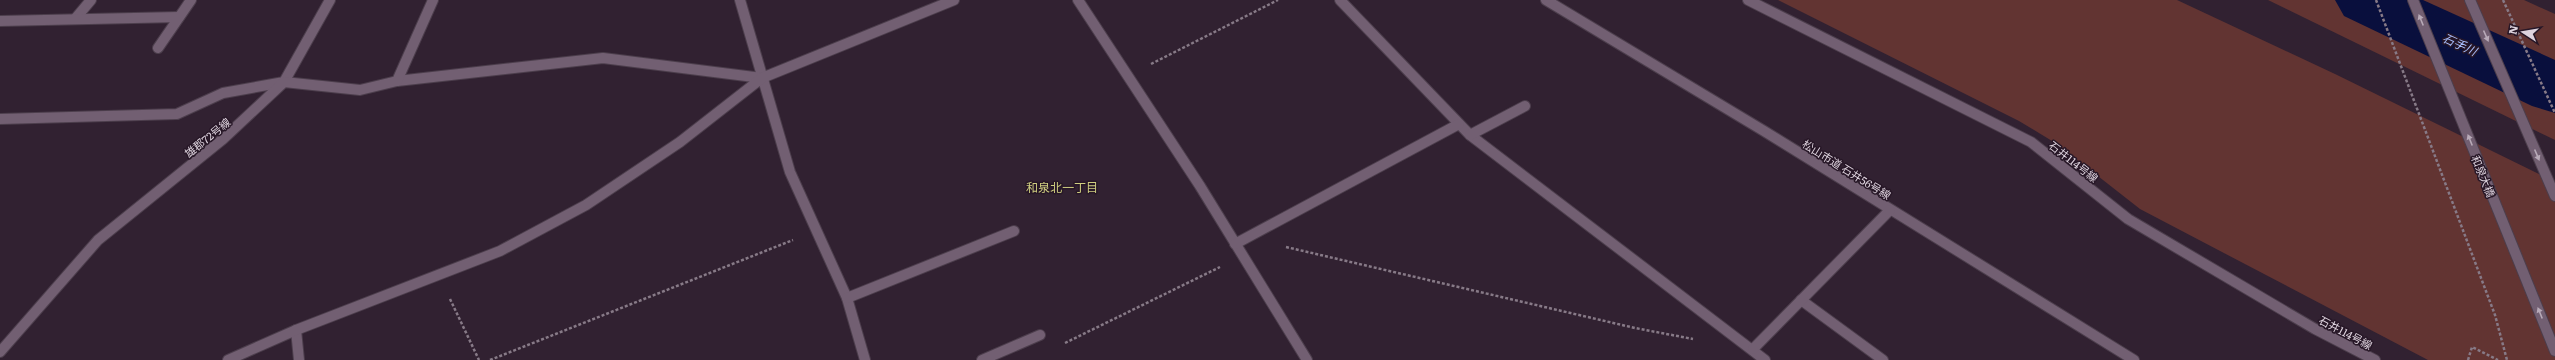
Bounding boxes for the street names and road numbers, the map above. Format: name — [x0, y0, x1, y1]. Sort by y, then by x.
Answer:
street label: 雄郡72号線 — [181, 113, 233, 161]
street label: 松山市道 石井56号線 — [1800, 135, 1894, 203]
street label: 石井114号線 — [2046, 137, 2102, 185]
street label: 和泉大橋 — [2468, 153, 2500, 199]
street label: 石井114号線 — [2316, 311, 2376, 353]

